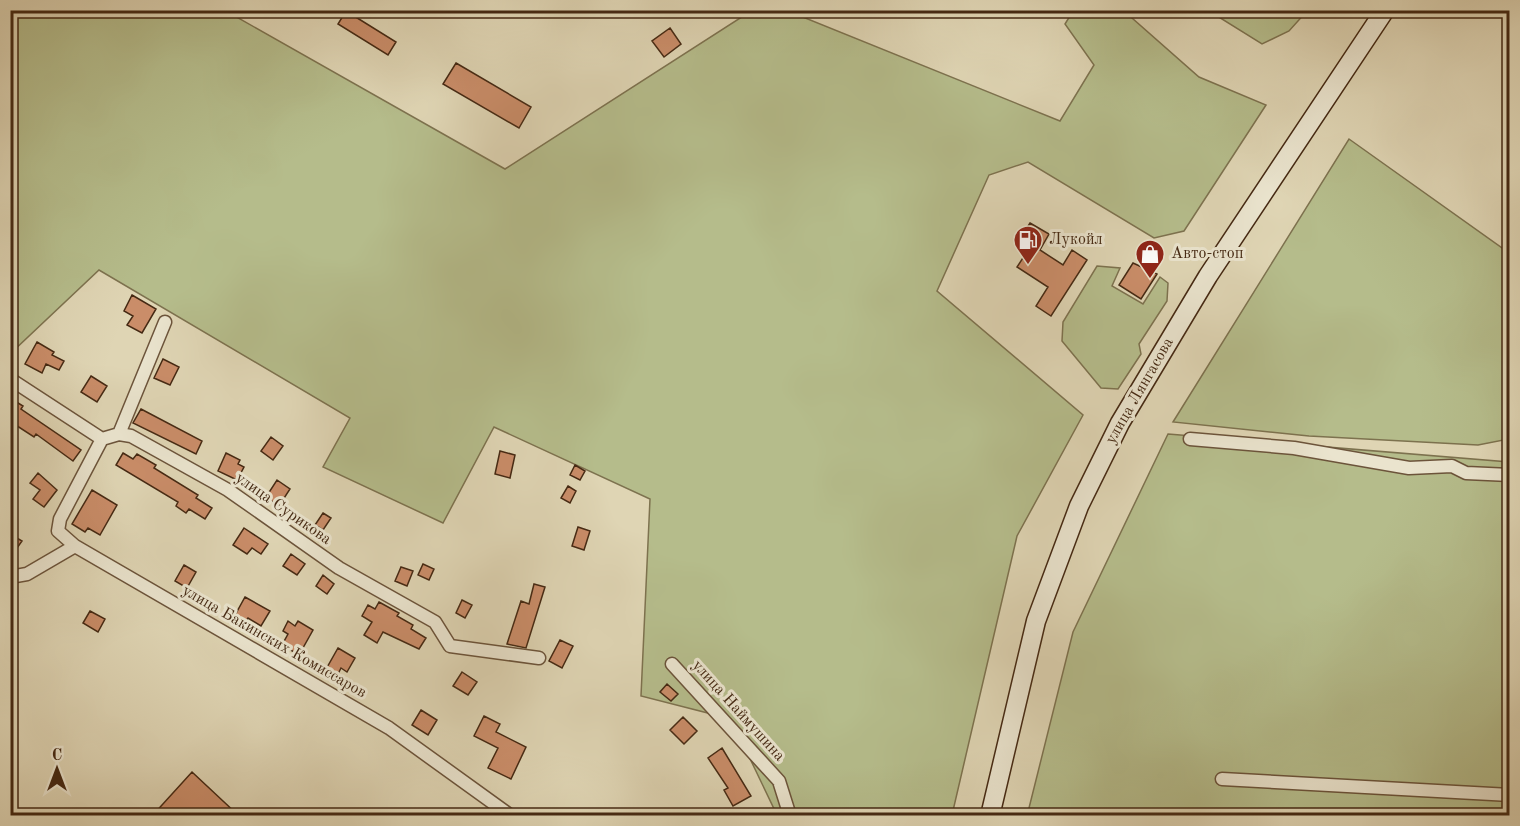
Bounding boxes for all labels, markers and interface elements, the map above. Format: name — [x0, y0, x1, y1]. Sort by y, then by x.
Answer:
fuel station icon: Лукойл — [1012, 224, 1044, 266]
place label: Лукойл — [1049, 232, 1103, 248]
shop icon: Авто-стоп — [1134, 238, 1166, 280]
place label: Авто-стоп — [1171, 246, 1244, 262]
street label: улица Лянгасова — [1103, 335, 1177, 447]
street label: улица Сурикова — [232, 470, 334, 548]
street label: улица Бакинских Комиссаров — [179, 583, 369, 701]
street label: улица Наймушина — [689, 657, 787, 765]
north arrow — [27, 739, 87, 799]
text: С — [52, 748, 62, 764]

